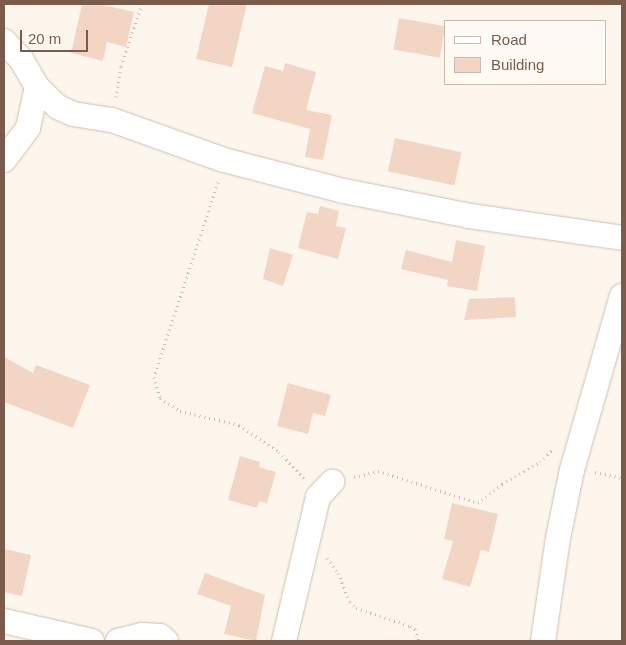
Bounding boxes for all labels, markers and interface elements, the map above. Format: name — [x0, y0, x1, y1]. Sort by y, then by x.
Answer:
scale bar — [22, 20, 90, 52]
legend — [444, 20, 606, 85]
text: 20 m — [28, 30, 61, 47]
text: Road — [491, 31, 527, 48]
text: Building — [491, 56, 544, 73]

